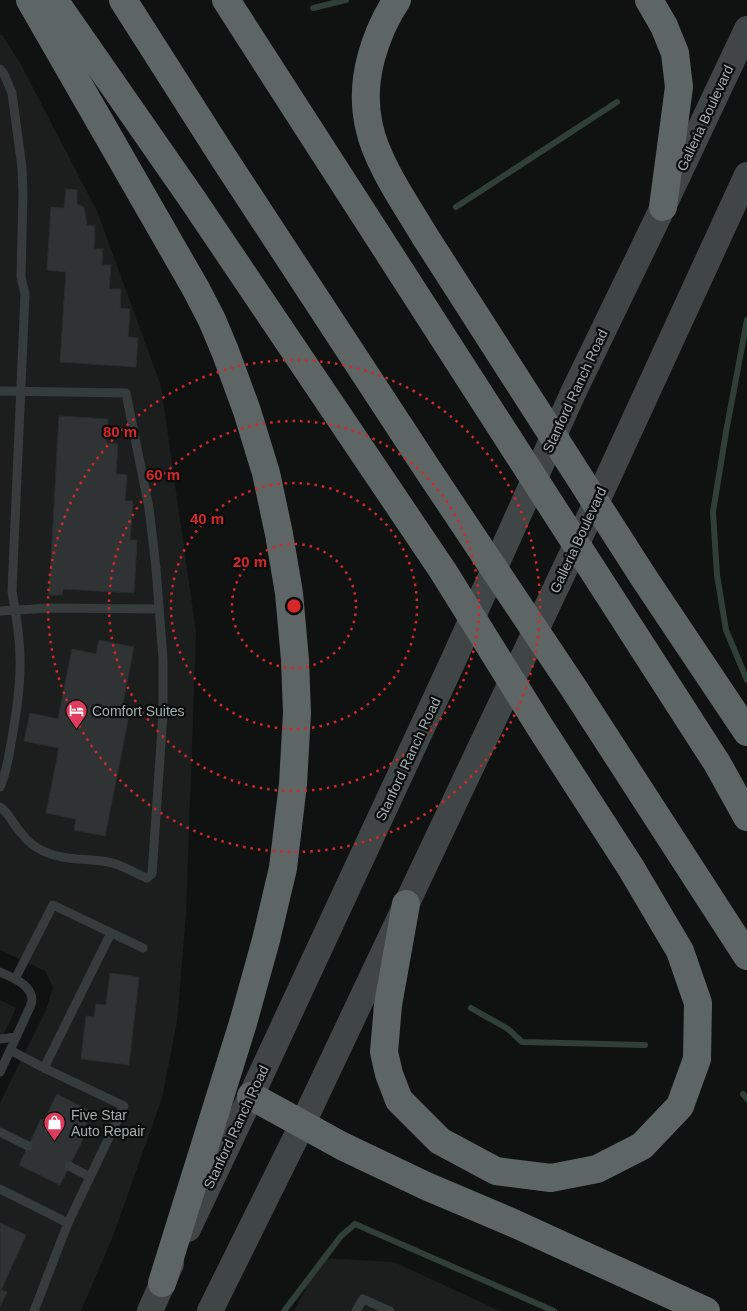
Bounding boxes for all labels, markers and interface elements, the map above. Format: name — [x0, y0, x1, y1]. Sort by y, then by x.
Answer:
street label: Galleria Boulevard — [673, 62, 737, 174]
street label: Stanford Ranch Road — [539, 327, 611, 455]
text: 80 m — [103, 423, 137, 440]
text: 60 m — [146, 466, 180, 483]
street label: Galleria Boulevard — [546, 484, 610, 596]
text: 40 m — [190, 510, 224, 527]
text: 20 m — [233, 553, 267, 570]
centre of rings — [285, 597, 303, 615]
street label: Stanford Ranch Road — [372, 695, 444, 823]
hotel icon: Comfort Suites — [64, 699, 88, 730]
place label: Comfort Suites — [92, 703, 185, 719]
street label: Stanford Ranch Road — [200, 1063, 272, 1191]
place label: Five Star Auto Repair — [71, 1107, 145, 1139]
shop icon: Five Star Auto Repair — [43, 1111, 67, 1142]

